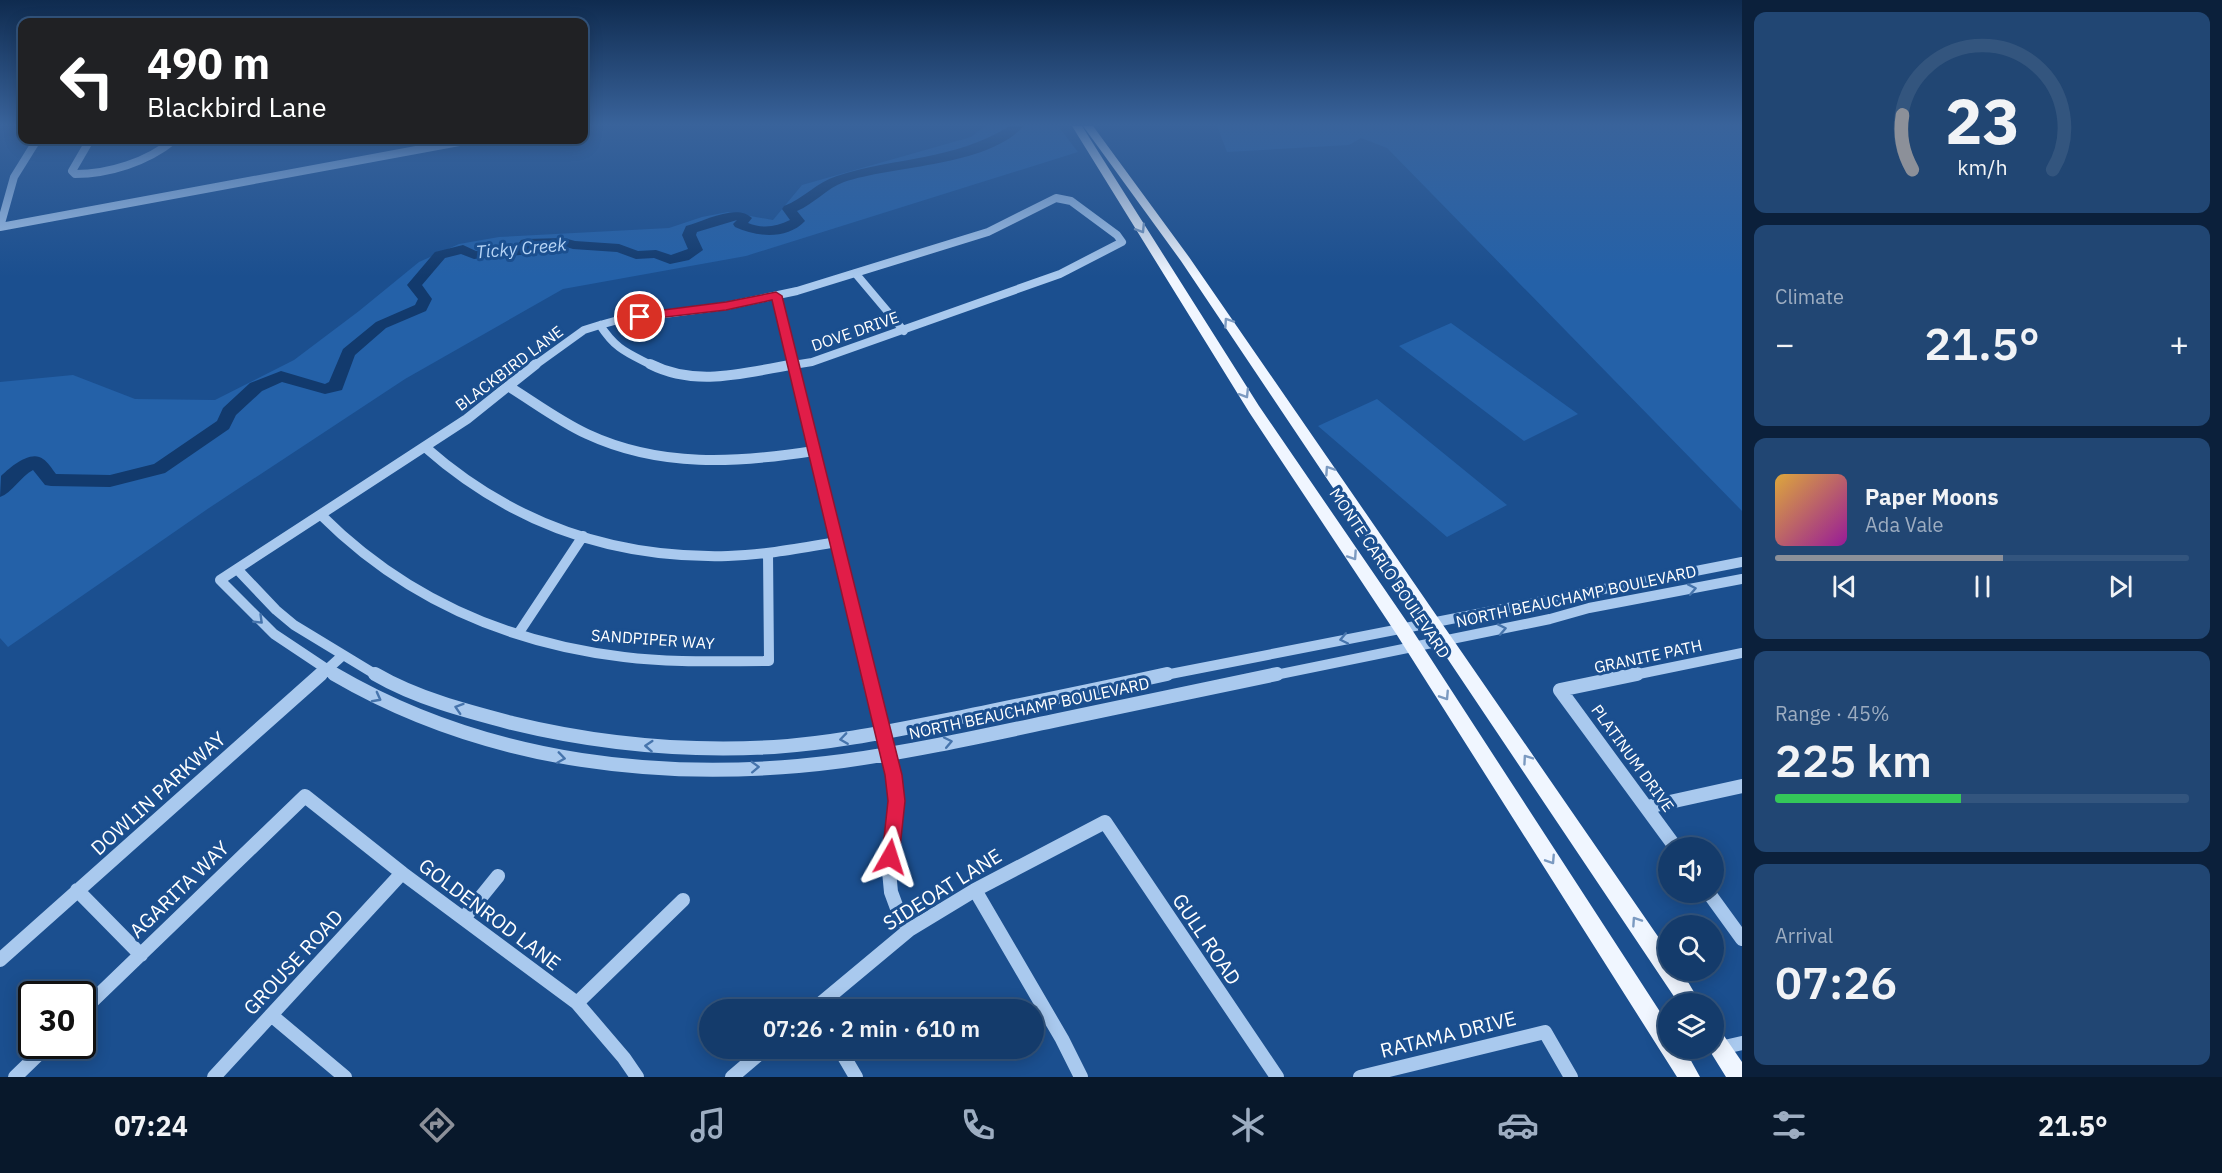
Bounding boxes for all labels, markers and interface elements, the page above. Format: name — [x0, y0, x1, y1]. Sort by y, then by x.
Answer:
text: 490 m — [147, 36, 270, 91]
icon: left — [48, 42, 126, 120]
text: 23 — [1945, 80, 2019, 161]
text: Blackbird Lane — [147, 89, 326, 124]
text: km/h — [1957, 153, 2007, 181]
one-way arrow — [1134, 223, 1146, 233]
water label: Ticky Creek — [475, 233, 568, 263]
text: Climate — [1775, 283, 1844, 310]
pin — [614, 291, 665, 342]
icon: arrive — [623, 300, 656, 333]
street label: DOVE DRIVE — [809, 307, 901, 355]
text: 21.5° — [1924, 314, 2040, 372]
one-way arrow — [1224, 318, 1235, 329]
street label: BLACKBIRD LANE — [451, 321, 567, 415]
text: − — [1775, 322, 1795, 365]
text: + — [2169, 322, 2189, 365]
one-way arrow — [1237, 388, 1249, 398]
one-way arrow — [1325, 466, 1336, 477]
text: Paper Moons — [1865, 482, 1998, 511]
street label: MONTE CARLO BOULEVARD — [1325, 484, 1455, 662]
text: Ada Vale — [1865, 511, 1944, 538]
one-way arrow — [1346, 550, 1357, 561]
street label: NORTH BEAUCHAMP BOULEVARD — [1454, 561, 1698, 631]
icon: previous — [1828, 570, 1861, 603]
icon: pause — [1966, 570, 1999, 603]
icon: next — [2104, 570, 2137, 603]
one-way arrow — [1687, 583, 1697, 596]
one-way arrow — [251, 613, 262, 624]
one-way arrow — [1496, 623, 1506, 636]
street label: SANDPIPER WAY — [591, 625, 716, 653]
one-way arrow — [1339, 632, 1349, 645]
street label: GRANITE PATH — [1592, 635, 1704, 677]
street label: NORTH BEAUCHAMP BOULEVARD — [907, 673, 1151, 743]
one-way arrow — [1438, 689, 1449, 700]
one-way arrow — [370, 691, 381, 702]
street label: PLATINUM DRIVE — [1587, 700, 1679, 816]
text: Range · 45% — [1775, 700, 1890, 727]
one-way arrow — [454, 702, 465, 715]
street label: DOWLIN PARKWAY — [85, 725, 231, 861]
text: 225 km — [1775, 731, 1932, 789]
one-way arrow — [839, 733, 849, 745]
one-way arrow — [943, 736, 953, 749]
one-way arrow — [645, 740, 654, 753]
one-way arrow — [557, 752, 566, 764]
one-way arrow — [1523, 755, 1534, 766]
one-way arrow — [751, 761, 760, 774]
position arrow — [858, 825, 922, 889]
street label: AGARITA WAY — [123, 834, 235, 943]
map controls — [1658, 837, 1724, 1059]
button: sound — [1658, 837, 1724, 903]
street label: SIDEOAT LANE — [877, 842, 1007, 936]
street label: GOLDENROD LANE — [413, 852, 567, 976]
one-way arrow — [1544, 853, 1555, 864]
street label: GULL ROAD — [1166, 888, 1248, 990]
street label: GROUSE ROAD — [237, 903, 349, 1021]
button: search — [1658, 915, 1724, 981]
one-way arrow — [1632, 916, 1643, 927]
text: Arrival — [1775, 922, 1833, 949]
text: 07:26 — [1775, 953, 1897, 1011]
speed limit sign: 30 — [18, 981, 96, 1059]
button: layers — [1658, 993, 1724, 1059]
street label: RATAMA DRIVE — [1377, 1004, 1519, 1064]
text: 07:26 · 2 min · 610 m — [763, 1014, 980, 1043]
icon: directions — [416, 1104, 458, 1146]
icon: music — [687, 1104, 729, 1146]
icon: phone — [957, 1104, 999, 1146]
icon: climate — [1227, 1104, 1269, 1146]
icon: car — [1497, 1104, 1539, 1146]
icon: filters — [1768, 1104, 1810, 1146]
text: 07:24 — [114, 1108, 188, 1143]
text: 21.5° — [2038, 1108, 2108, 1143]

